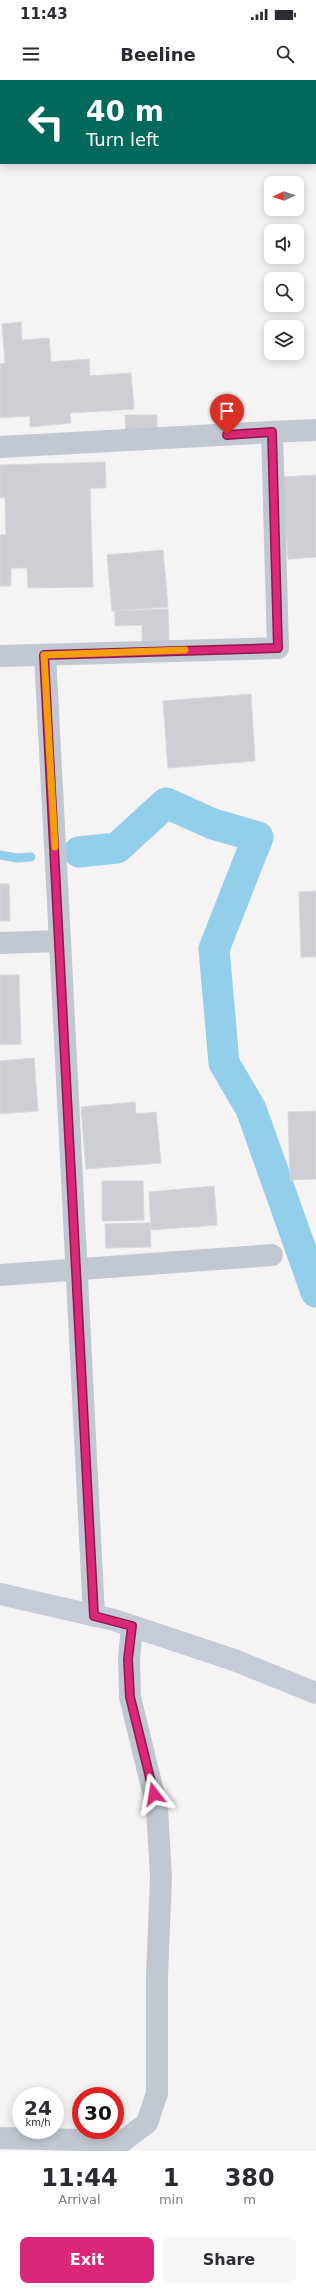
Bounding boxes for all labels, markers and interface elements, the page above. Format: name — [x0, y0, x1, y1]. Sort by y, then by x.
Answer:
text: 11:43 — [20, 5, 68, 23]
icon: menu — [20, 43, 42, 65]
icon: search — [274, 43, 296, 65]
text: Beeline — [120, 44, 196, 65]
text: 40 m — [86, 95, 164, 128]
icon: left — [20, 96, 72, 148]
text: Turn left — [86, 129, 159, 150]
north arrow — [264, 176, 304, 216]
map controls — [264, 176, 304, 360]
button: sound — [264, 224, 304, 264]
button: search — [264, 272, 304, 312]
button: layers — [264, 320, 304, 360]
pin — [210, 394, 244, 435]
icon: arrive — [216, 400, 238, 422]
position arrow — [133, 1773, 175, 1815]
speed limit sign: 30 — [72, 2087, 124, 2139]
text: 24 — [24, 2096, 52, 2120]
text: km/h — [25, 2117, 51, 2128]
text: 11:44 — [41, 2164, 118, 2192]
text: 1 — [163, 2164, 179, 2192]
text: 380 — [225, 2164, 275, 2192]
text: Arrival — [58, 2192, 101, 2207]
text: min — [159, 2192, 183, 2207]
text: m — [243, 2192, 256, 2207]
button: Exit — [20, 2237, 154, 2283]
button: Share — [162, 2237, 296, 2283]

